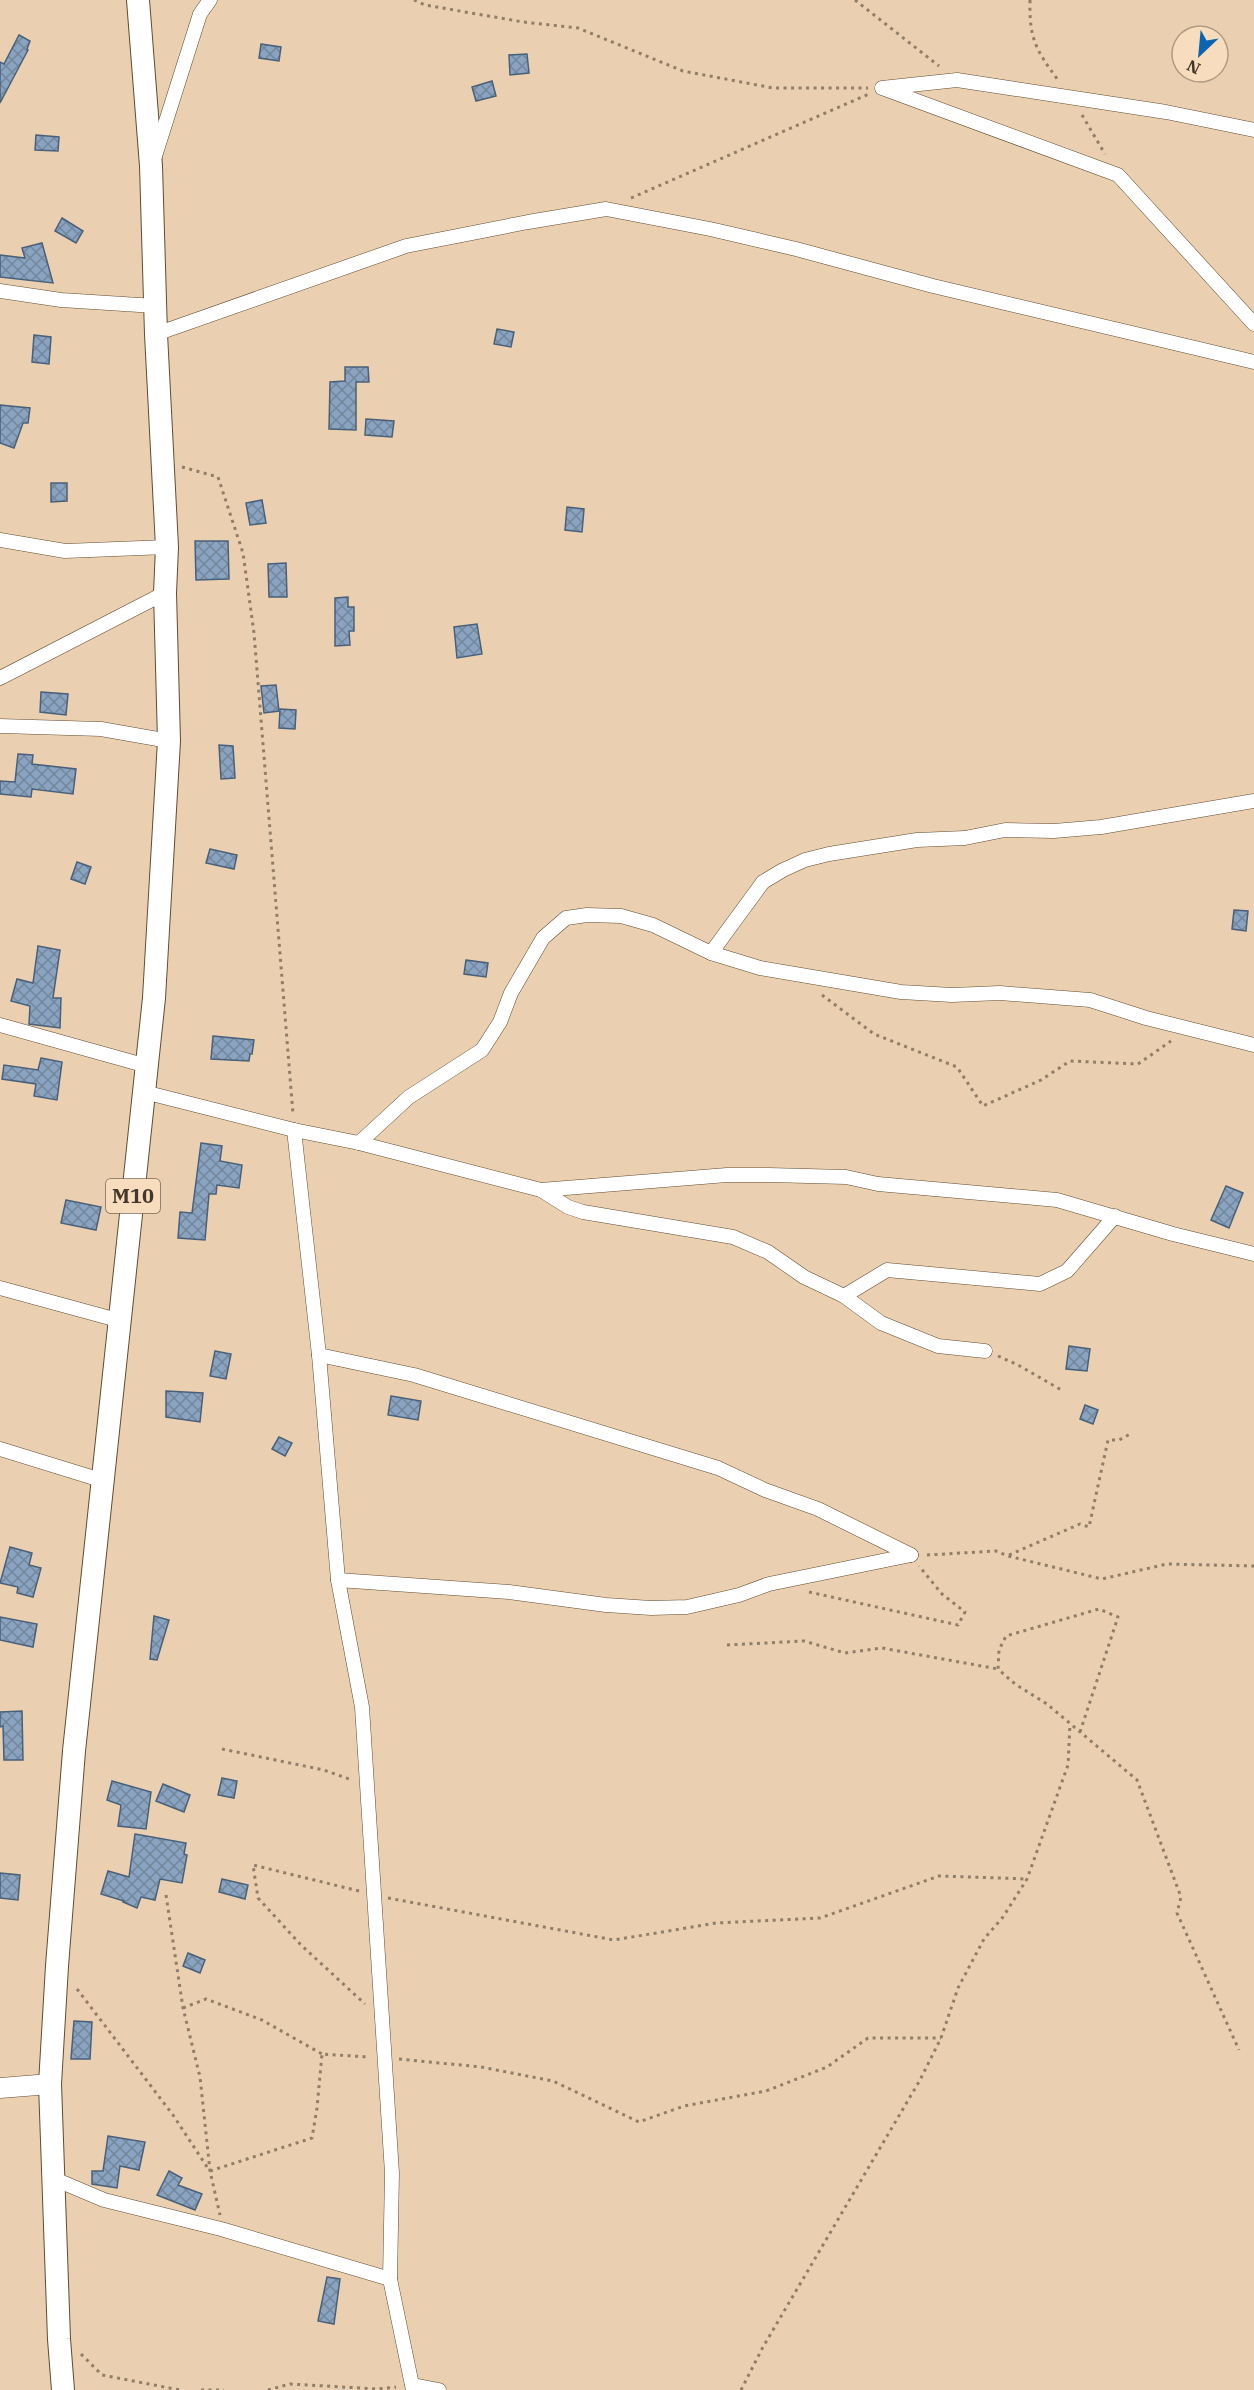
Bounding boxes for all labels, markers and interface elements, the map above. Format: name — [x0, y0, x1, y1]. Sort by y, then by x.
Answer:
north arrow — [1170, 24, 1230, 84]
text: N — [1183, 56, 1203, 79]
road number: M10 — [106, 1179, 160, 1213]

